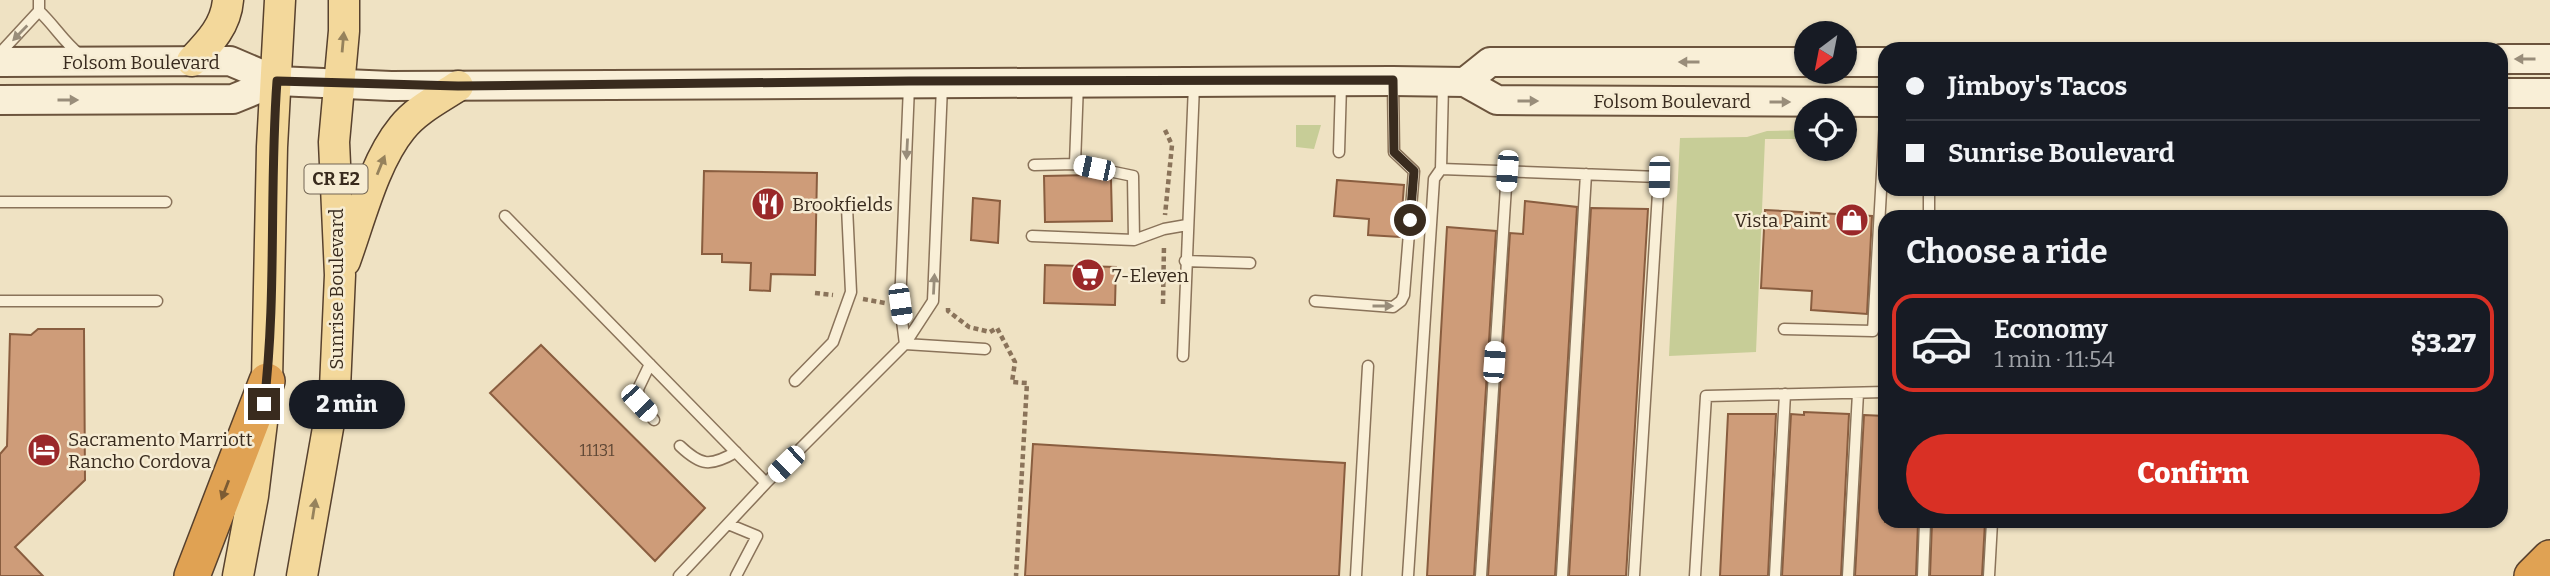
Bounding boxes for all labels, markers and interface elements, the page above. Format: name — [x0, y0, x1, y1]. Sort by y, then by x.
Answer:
north arrow — [1794, 21, 1857, 84]
map controls — [1794, 21, 1857, 161]
one-way arrow — [13, 24, 29, 41]
one-way arrow — [338, 30, 349, 52]
street label: Folsom Boulevard — [62, 51, 220, 74]
one-way arrow — [2514, 53, 2536, 65]
one-way arrow — [1678, 56, 1700, 68]
text: Jimboy's Tacos — [1948, 71, 2127, 102]
street label: Folsom Boulevard — [1593, 90, 1751, 113]
one-way arrow — [57, 94, 79, 105]
one-way arrow — [1518, 95, 1540, 107]
one-way arrow — [1770, 96, 1792, 107]
button: locate — [1794, 98, 1857, 161]
text: Sunrise Boulevard — [1948, 138, 2174, 169]
one-way arrow — [901, 139, 912, 161]
car — [1496, 149, 1519, 193]
car — [1072, 153, 1117, 183]
one-way arrow — [376, 154, 387, 175]
car — [1649, 156, 1670, 198]
road number: CR E2 — [304, 164, 368, 194]
restaurant icon: Brookfields — [749, 185, 787, 223]
place label: Brookfields — [792, 193, 893, 216]
shop icon: Vista Paint — [1833, 201, 1871, 239]
route start — [1394, 204, 1426, 236]
street label: Sunrise Boulevard — [325, 208, 348, 370]
place label: Vista Paint — [1734, 209, 1828, 232]
text: Choose a ride — [1906, 233, 2107, 271]
supermarket icon: 7-Eleven — [1069, 256, 1107, 294]
place label: 7-Eleven — [1112, 264, 1189, 287]
one-way arrow — [928, 273, 939, 295]
car — [887, 282, 914, 326]
one-way arrow — [1372, 300, 1394, 312]
icon: car — [1910, 312, 1973, 375]
text: Economy — [1994, 314, 2108, 345]
text: $3.27 — [2411, 328, 2476, 359]
car — [1483, 340, 1506, 384]
text: 1 min · 11:54 — [1994, 345, 2115, 373]
callout: 2 min — [288, 380, 404, 428]
car — [617, 380, 662, 426]
route end — [248, 388, 280, 420]
text: 2 min — [316, 390, 378, 418]
place label: Sacramento Marriott Rancho Cordova — [68, 428, 253, 473]
hotel icon: Sacramento Marriott Rancho Cordova — [25, 431, 63, 469]
button: Confirm — [1906, 434, 2480, 514]
house number: 11131 — [579, 441, 615, 460]
car — [764, 442, 809, 486]
one-way arrow — [219, 480, 230, 501]
one-way arrow — [309, 498, 320, 520]

